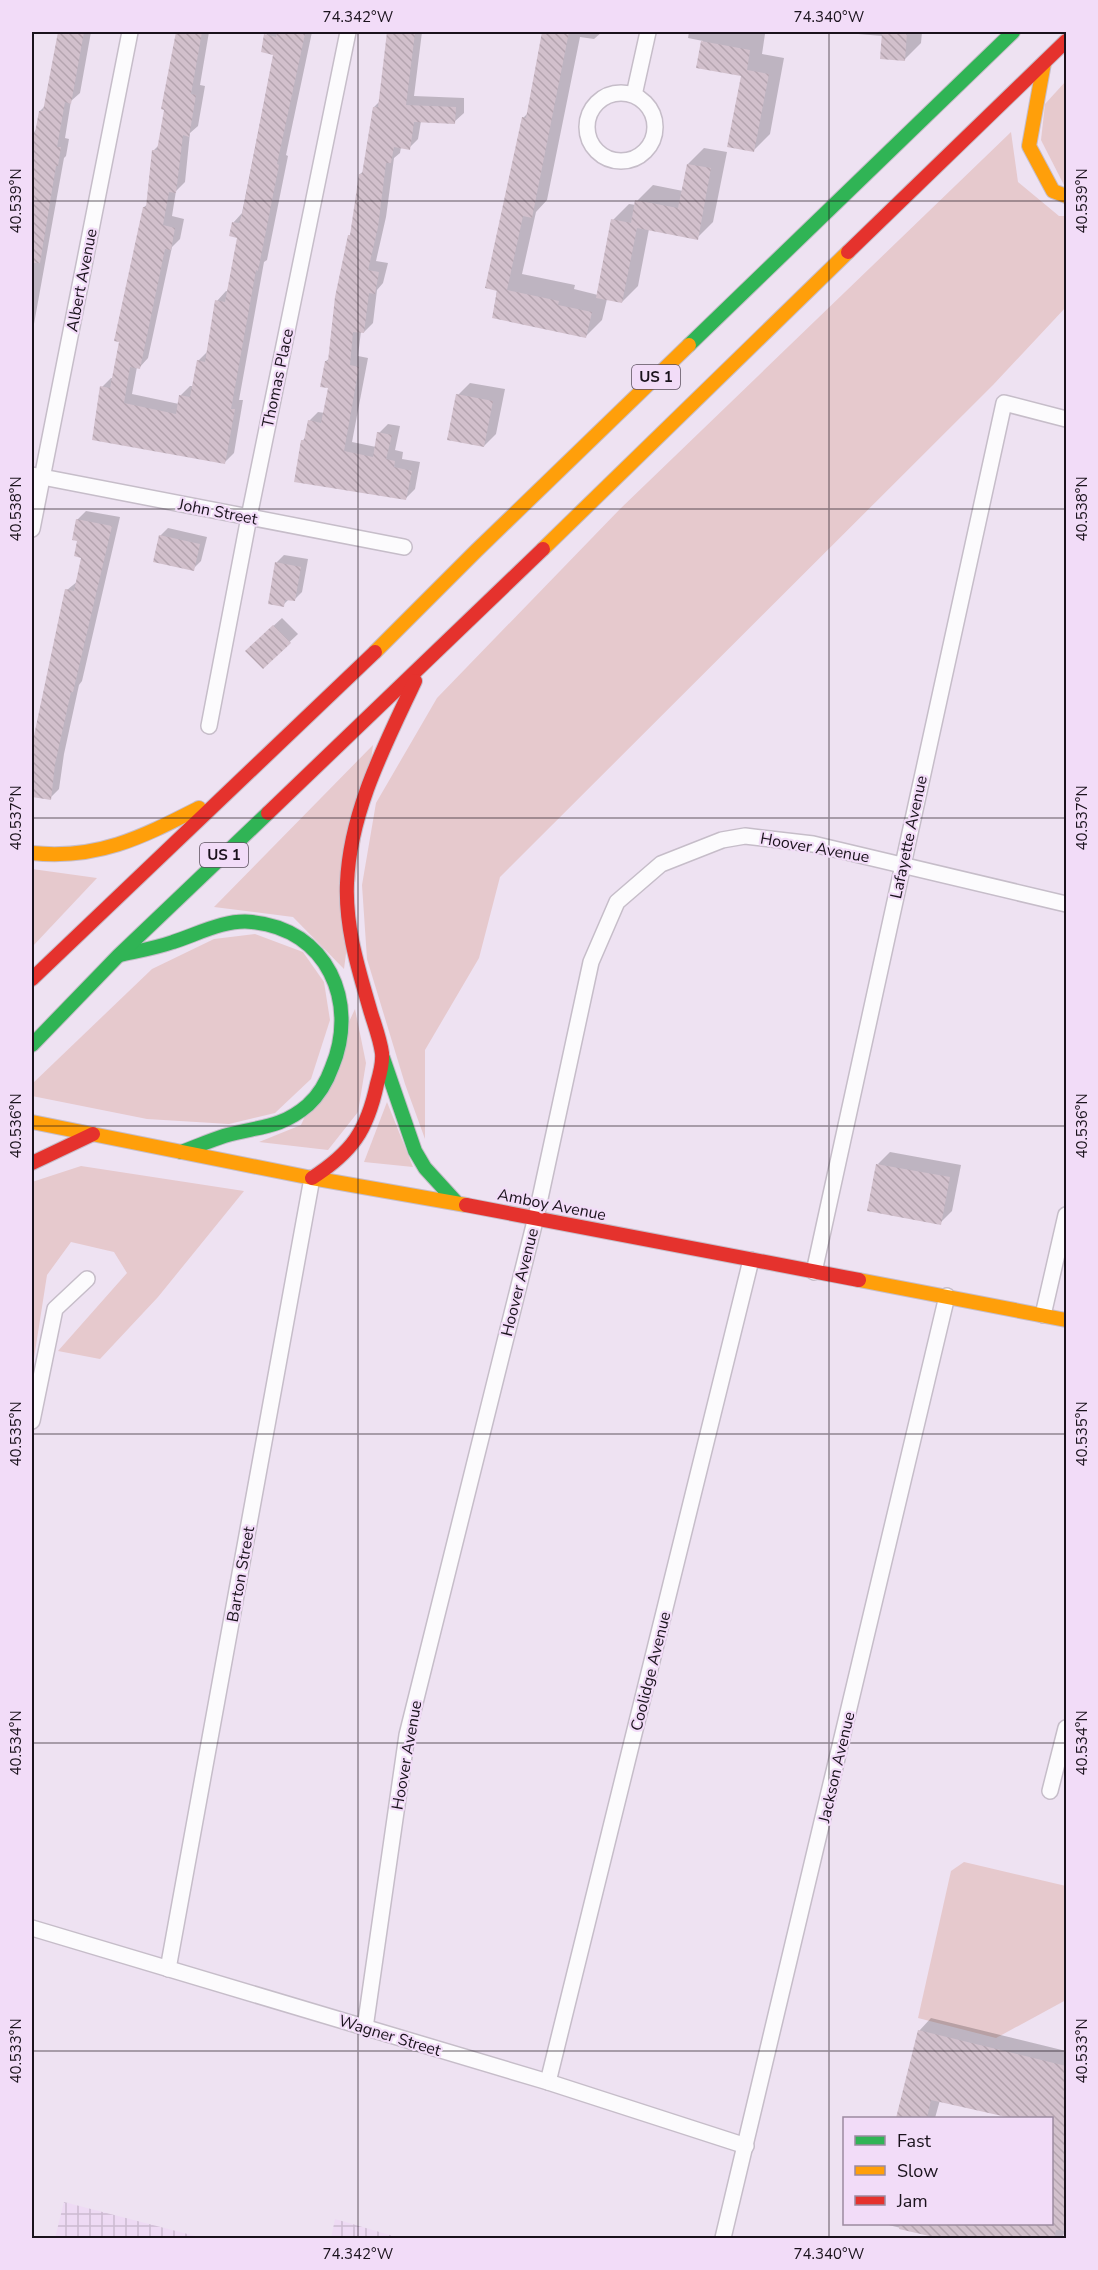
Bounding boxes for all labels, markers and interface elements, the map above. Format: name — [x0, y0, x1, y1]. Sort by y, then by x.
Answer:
text: 74.342°W — [323, 7, 394, 27]
text: 74.340°W — [794, 7, 865, 27]
text: 40.539°N — [6, 168, 26, 234]
text: 40.539°N — [1072, 168, 1092, 234]
street label: Albert Avenue — [61, 227, 103, 334]
street label: Thomas Place — [257, 327, 299, 430]
road number: US 1 — [632, 365, 680, 389]
text: 40.538°N — [6, 476, 26, 542]
text: 40.538°N — [1072, 476, 1092, 542]
street label: John Street — [175, 493, 260, 530]
street label: Lafayette Avenue — [885, 774, 933, 901]
text: 40.537°N — [6, 785, 26, 851]
text: 40.537°N — [1072, 785, 1092, 851]
street label: Hoover Avenue — [758, 828, 871, 868]
road number: US 1 — [200, 843, 248, 867]
text: 40.536°N — [6, 1093, 26, 1159]
text: 40.536°N — [1072, 1093, 1092, 1159]
street label: Amboy Avenue — [496, 1184, 608, 1226]
street label: Hoover Avenue — [496, 1226, 544, 1339]
text: 40.535°N — [6, 1401, 26, 1467]
text: 40.535°N — [1072, 1401, 1092, 1467]
street label: Barton Street — [222, 1524, 260, 1624]
street label: Coolidge Avenue — [626, 1609, 676, 1733]
street label: Hoover Avenue — [387, 1699, 427, 1812]
text: 40.534°N — [6, 1710, 26, 1776]
street label: Jackson Avenue — [813, 1710, 860, 1826]
text: 40.534°N — [1072, 1710, 1092, 1776]
street label: Wagner Street — [336, 2010, 444, 2062]
text: 40.533°N — [6, 2018, 26, 2084]
text: 40.533°N — [1072, 2018, 1092, 2084]
legend — [843, 2117, 1053, 2225]
text: Fast — [897, 2129, 932, 2153]
text: Slow — [897, 2159, 938, 2183]
text: Jam — [896, 2189, 928, 2213]
text: 74.342°W — [323, 2244, 394, 2264]
text: 74.340°W — [794, 2244, 865, 2264]

